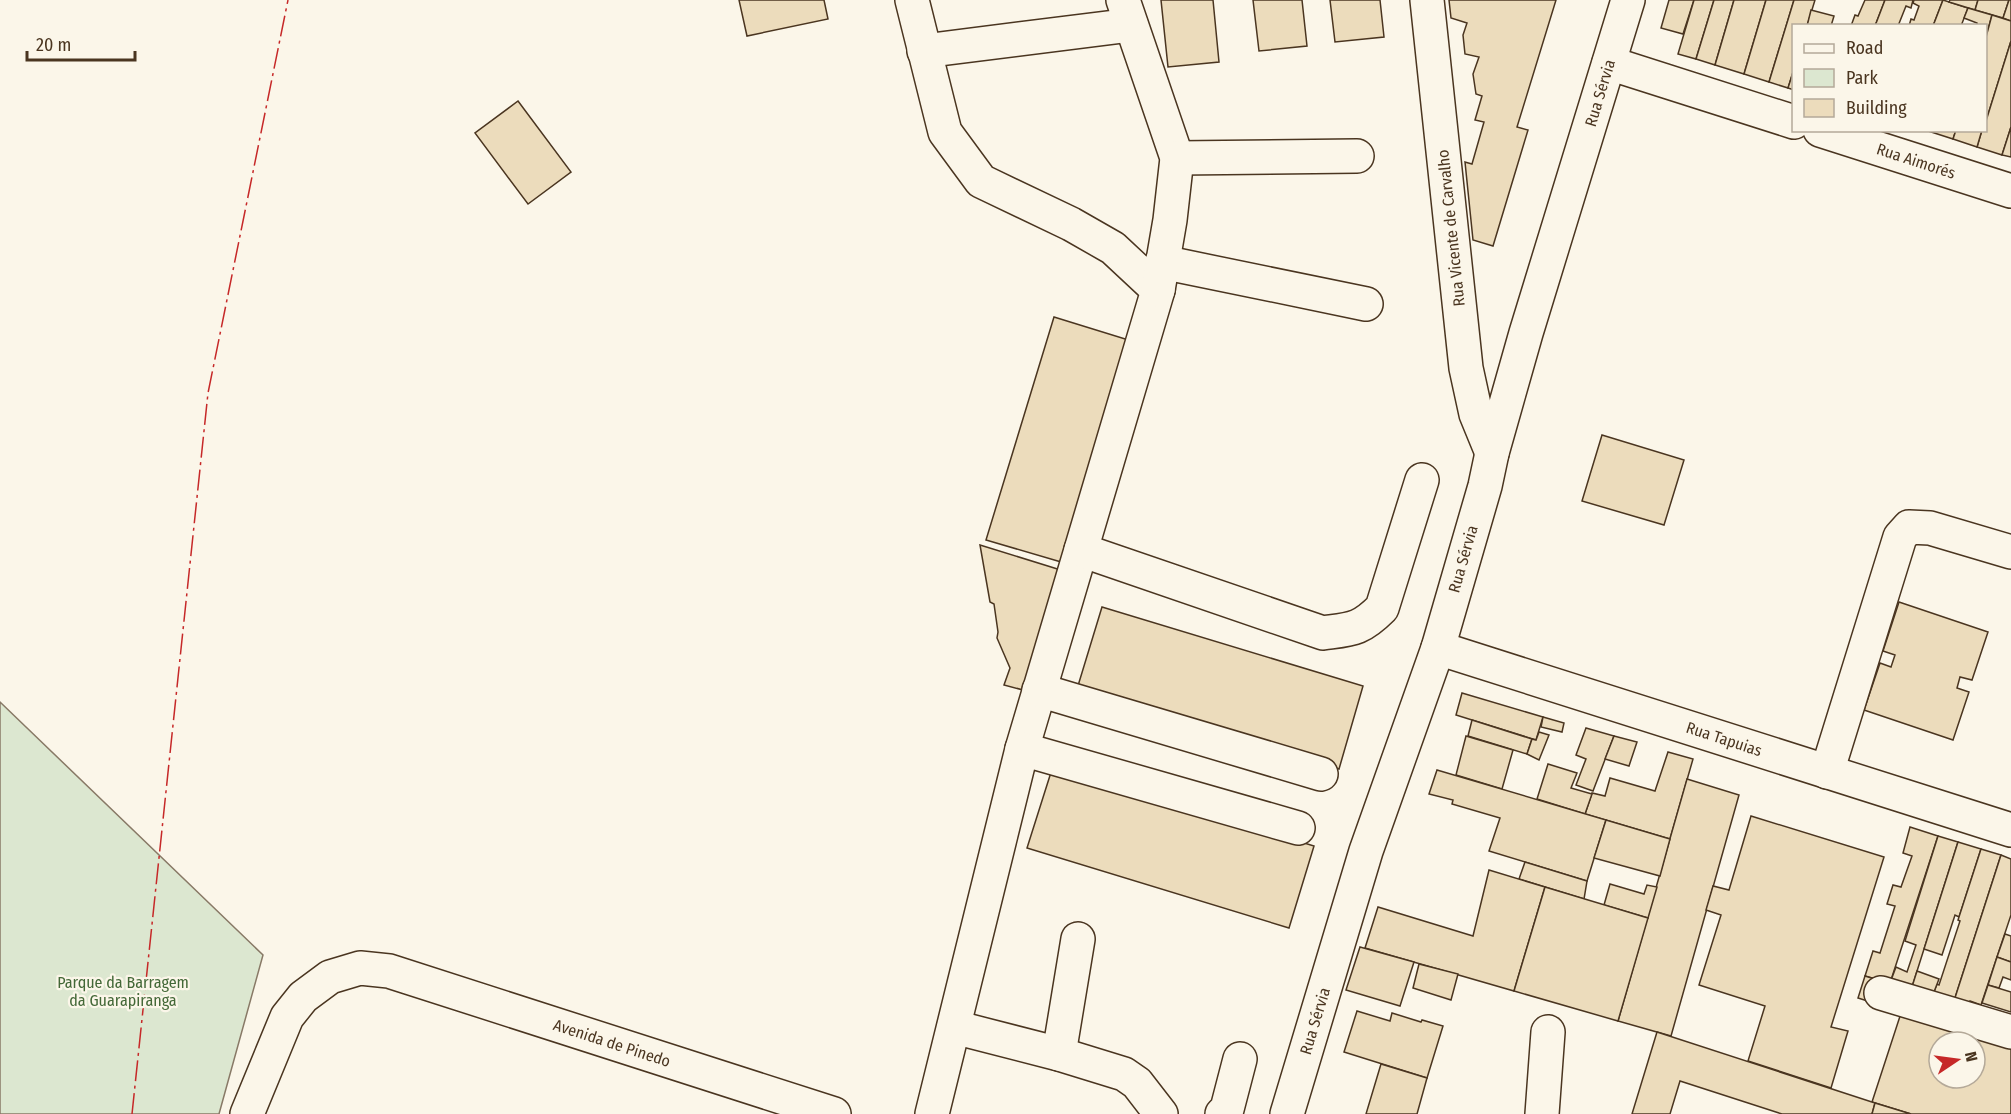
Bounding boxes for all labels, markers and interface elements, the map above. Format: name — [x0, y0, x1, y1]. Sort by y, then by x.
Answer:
scale bar — [27, 24, 135, 62]
legend — [1792, 24, 1987, 132]
text: 20 m — [36, 34, 71, 56]
text: Road — [1846, 37, 1883, 59]
street label: Rua Sérvia — [1581, 57, 1619, 129]
text: Park — [1846, 67, 1879, 89]
text: Building — [1846, 97, 1907, 119]
street label: Rua Aimorés — [1874, 139, 1958, 183]
street label: Rua Vicente de Carvalho — [1433, 149, 1469, 307]
street label: Rua Sérvia — [1444, 523, 1482, 595]
street label: Rua Tapuias — [1684, 718, 1764, 760]
park label: Parque da Barragem da Guarapiranga — [57, 973, 189, 1010]
street label: Rua Sérvia — [1296, 985, 1334, 1057]
street label: Avenida de Pinedo — [551, 1015, 673, 1071]
north arrow — [1927, 1030, 1987, 1090]
text: N — [1961, 1050, 1981, 1064]

